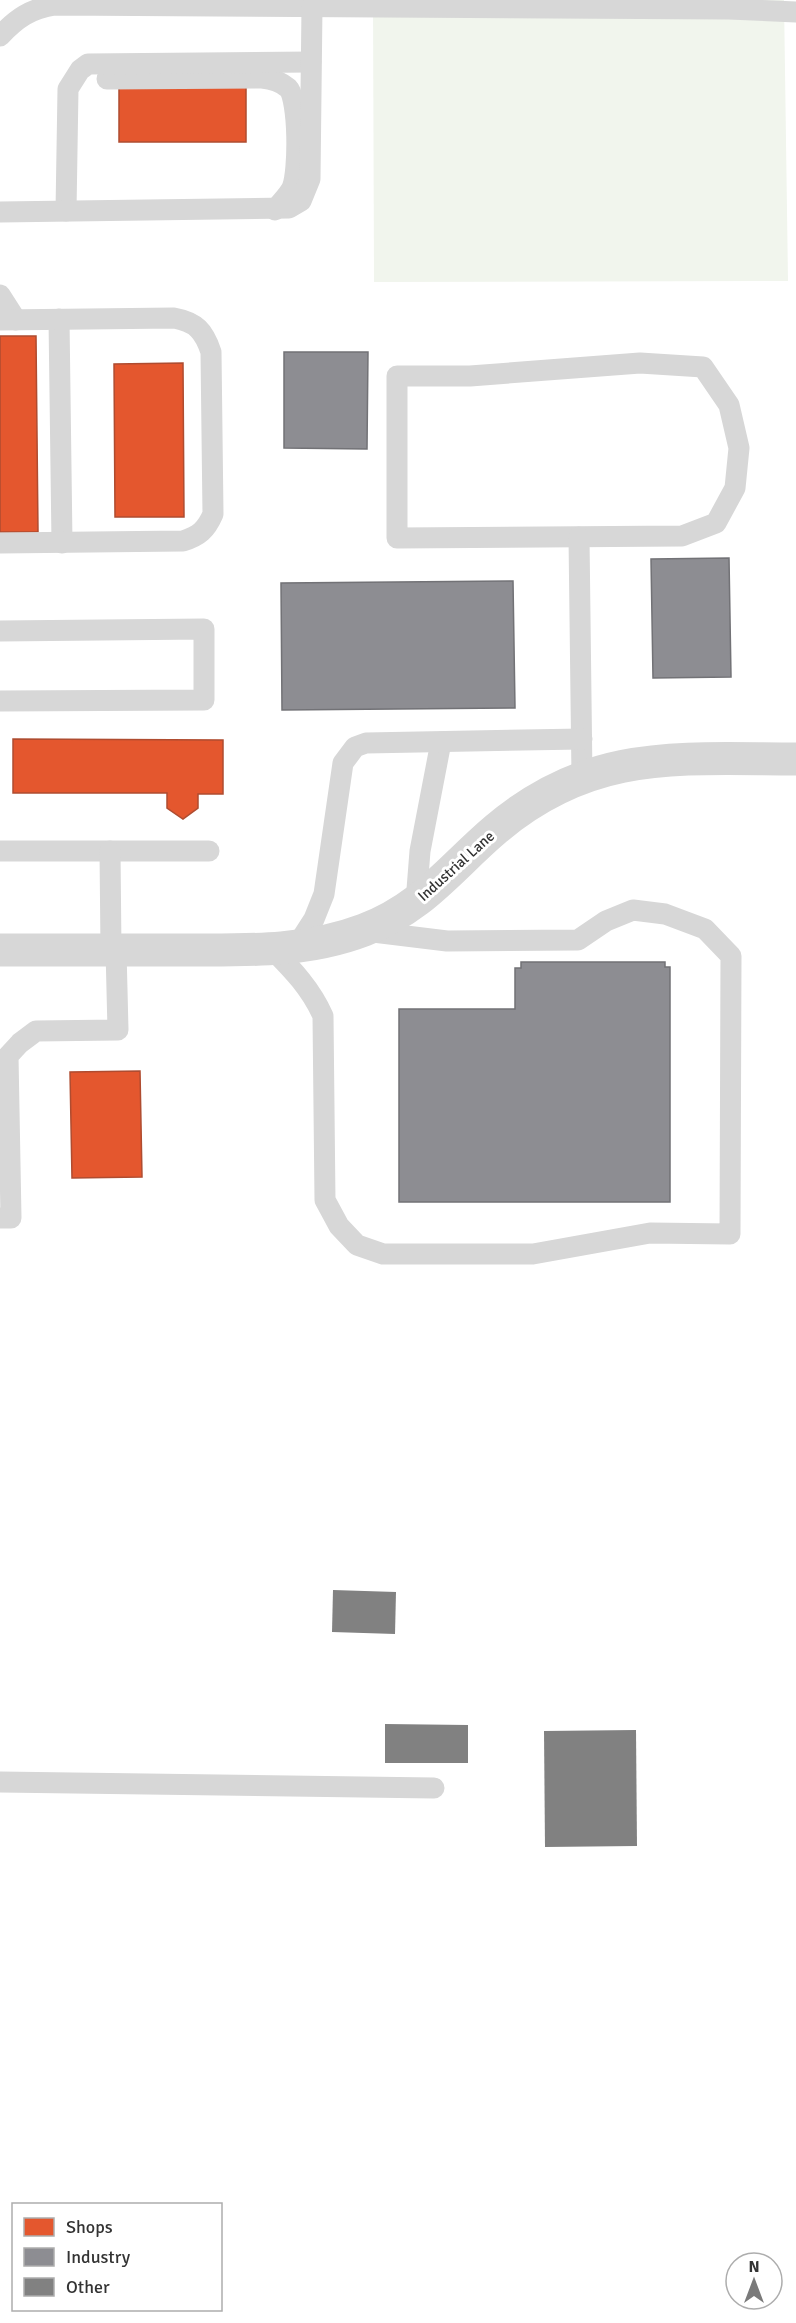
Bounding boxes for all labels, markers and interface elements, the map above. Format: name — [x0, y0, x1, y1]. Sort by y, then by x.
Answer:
street label: Industrial Lane — [414, 827, 498, 905]
legend — [12, 2203, 222, 2311]
text: Shops — [66, 2216, 113, 2238]
text: Industry — [66, 2246, 131, 2268]
north arrow — [724, 2251, 784, 2311]
text: N — [748, 2257, 760, 2277]
text: Other — [66, 2276, 110, 2298]

